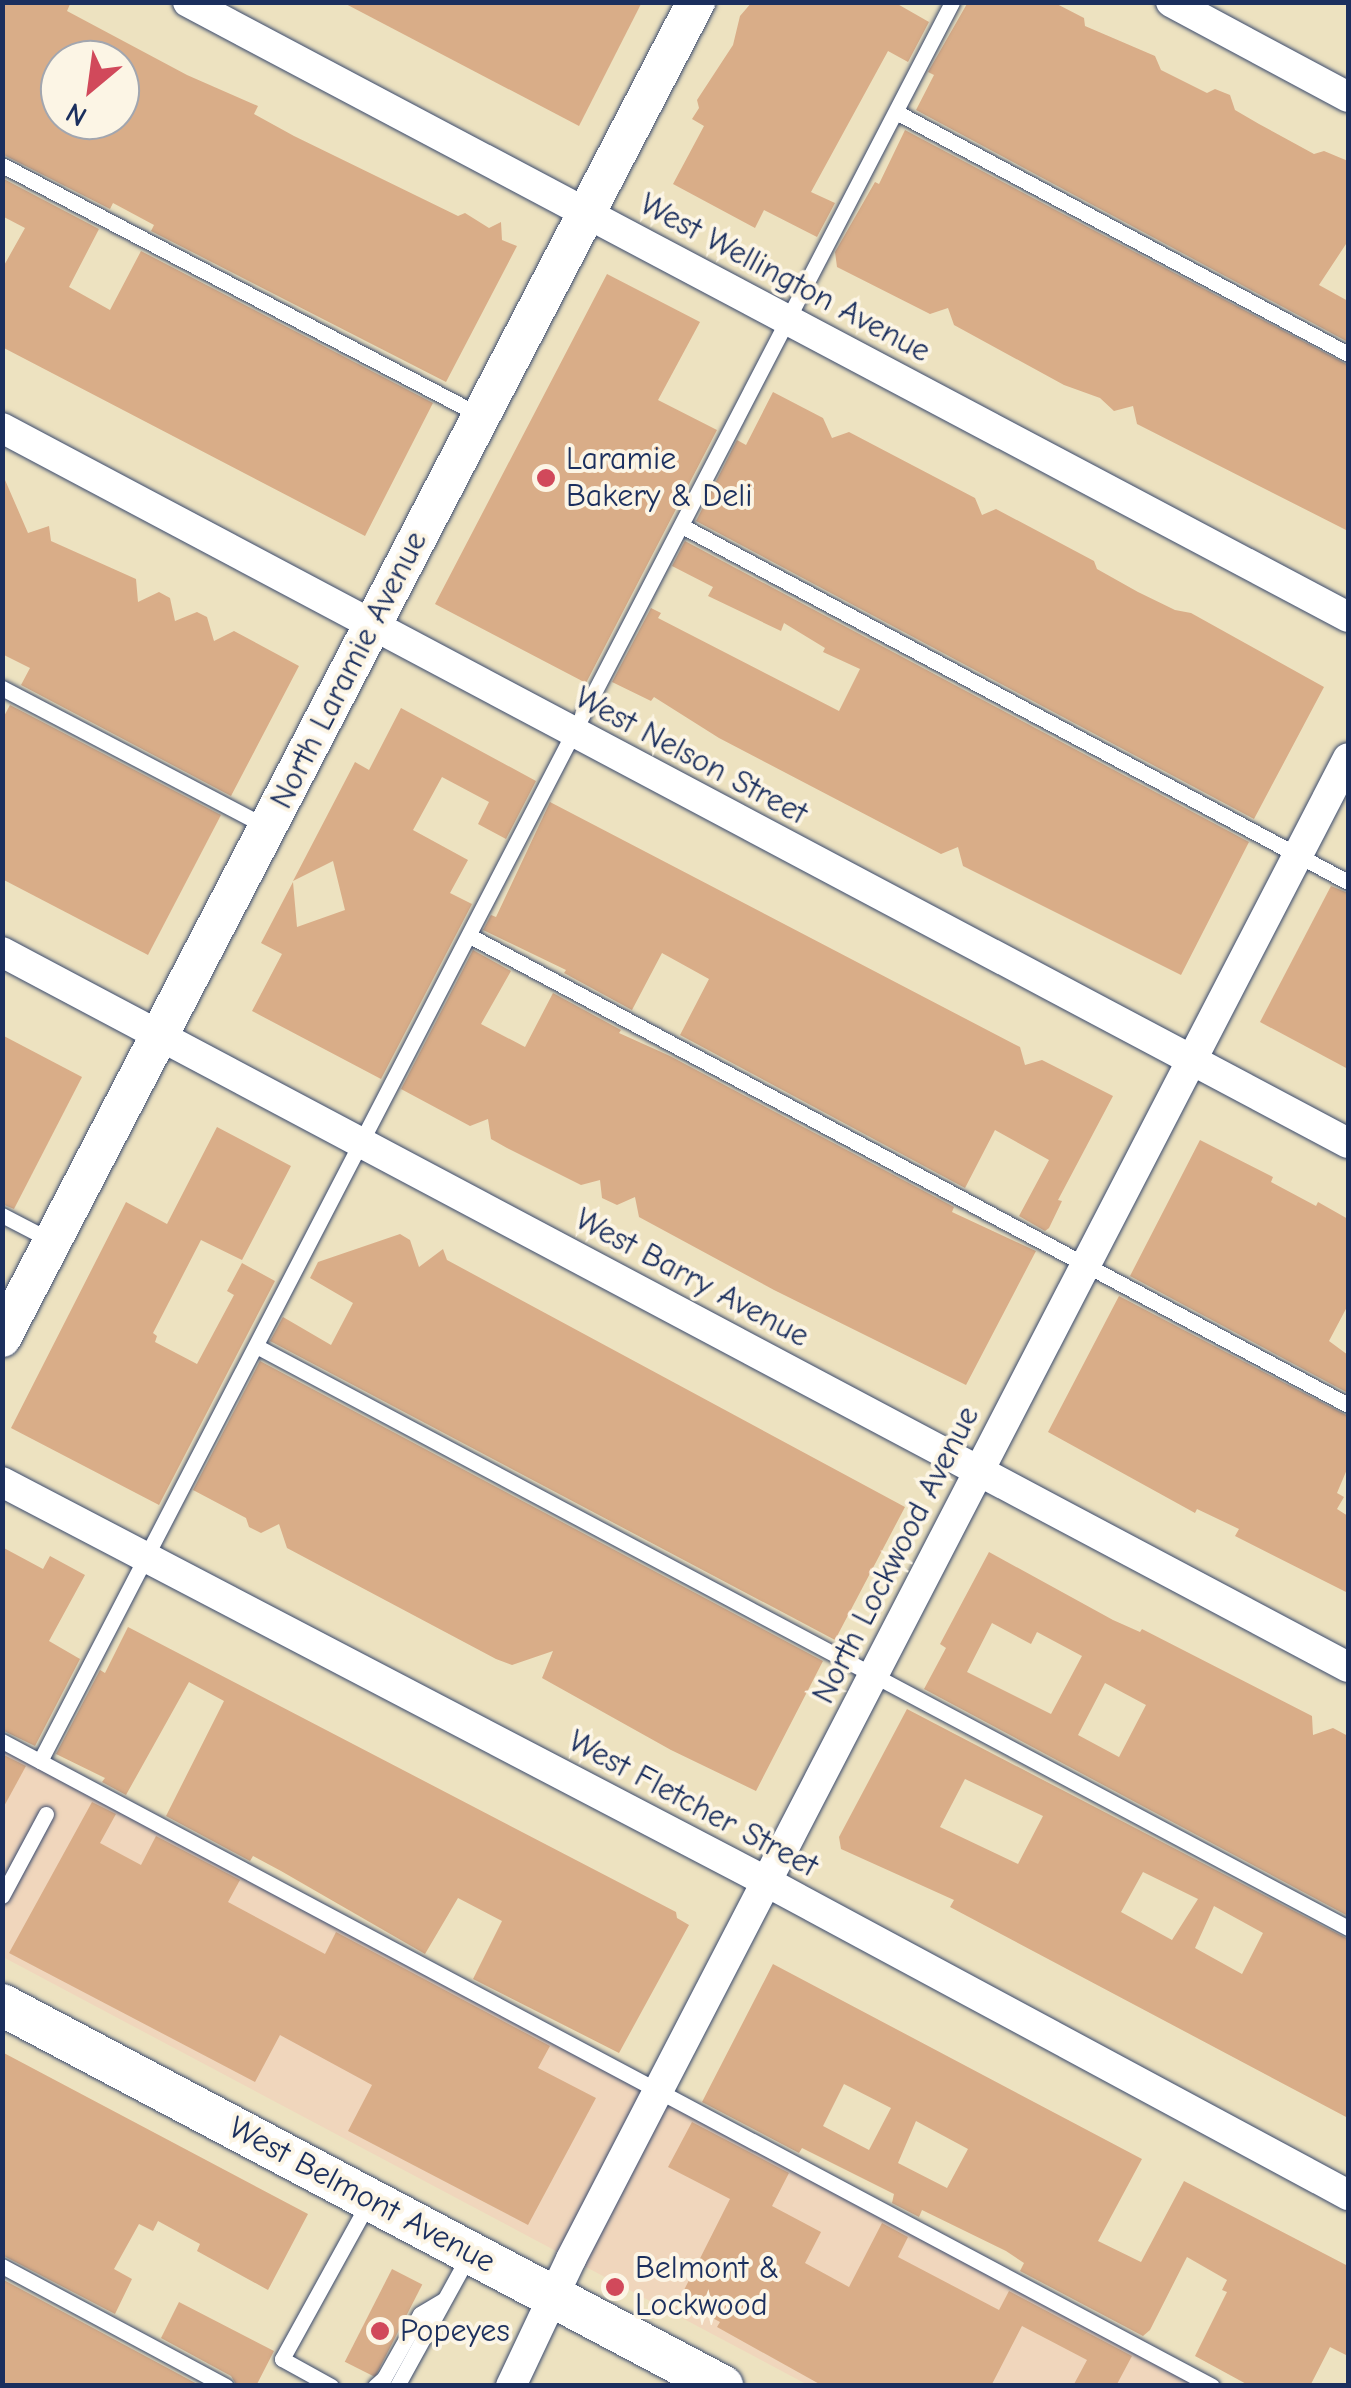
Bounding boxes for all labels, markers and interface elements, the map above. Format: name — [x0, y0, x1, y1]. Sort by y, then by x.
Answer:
north arrow — [40, 40, 140, 140]
text: N — [61, 96, 92, 133]
street label: West Wellington Avenue — [633, 185, 937, 371]
place label: Laramie Bakery & Deli — [566, 441, 753, 516]
marker: Laramie Bakery & Deli — [535, 467, 557, 489]
street label: North Laramie Avenue — [262, 525, 436, 815]
street label: West Nelson Street — [568, 679, 814, 833]
street label: West Barry Avenue — [569, 1200, 815, 1356]
street label: North Lockwood Avenue — [804, 1400, 988, 1710]
street label: West Fletcher Street — [562, 1722, 824, 1886]
street label: West Belmont Avenue — [222, 2109, 502, 2281]
place label: Belmont & Lockwood — [635, 2250, 779, 2325]
marker: Belmont & Lockwood — [604, 2276, 626, 2298]
place label: Popeyes — [400, 2312, 510, 2350]
marker: Popeyes — [369, 2320, 391, 2342]

